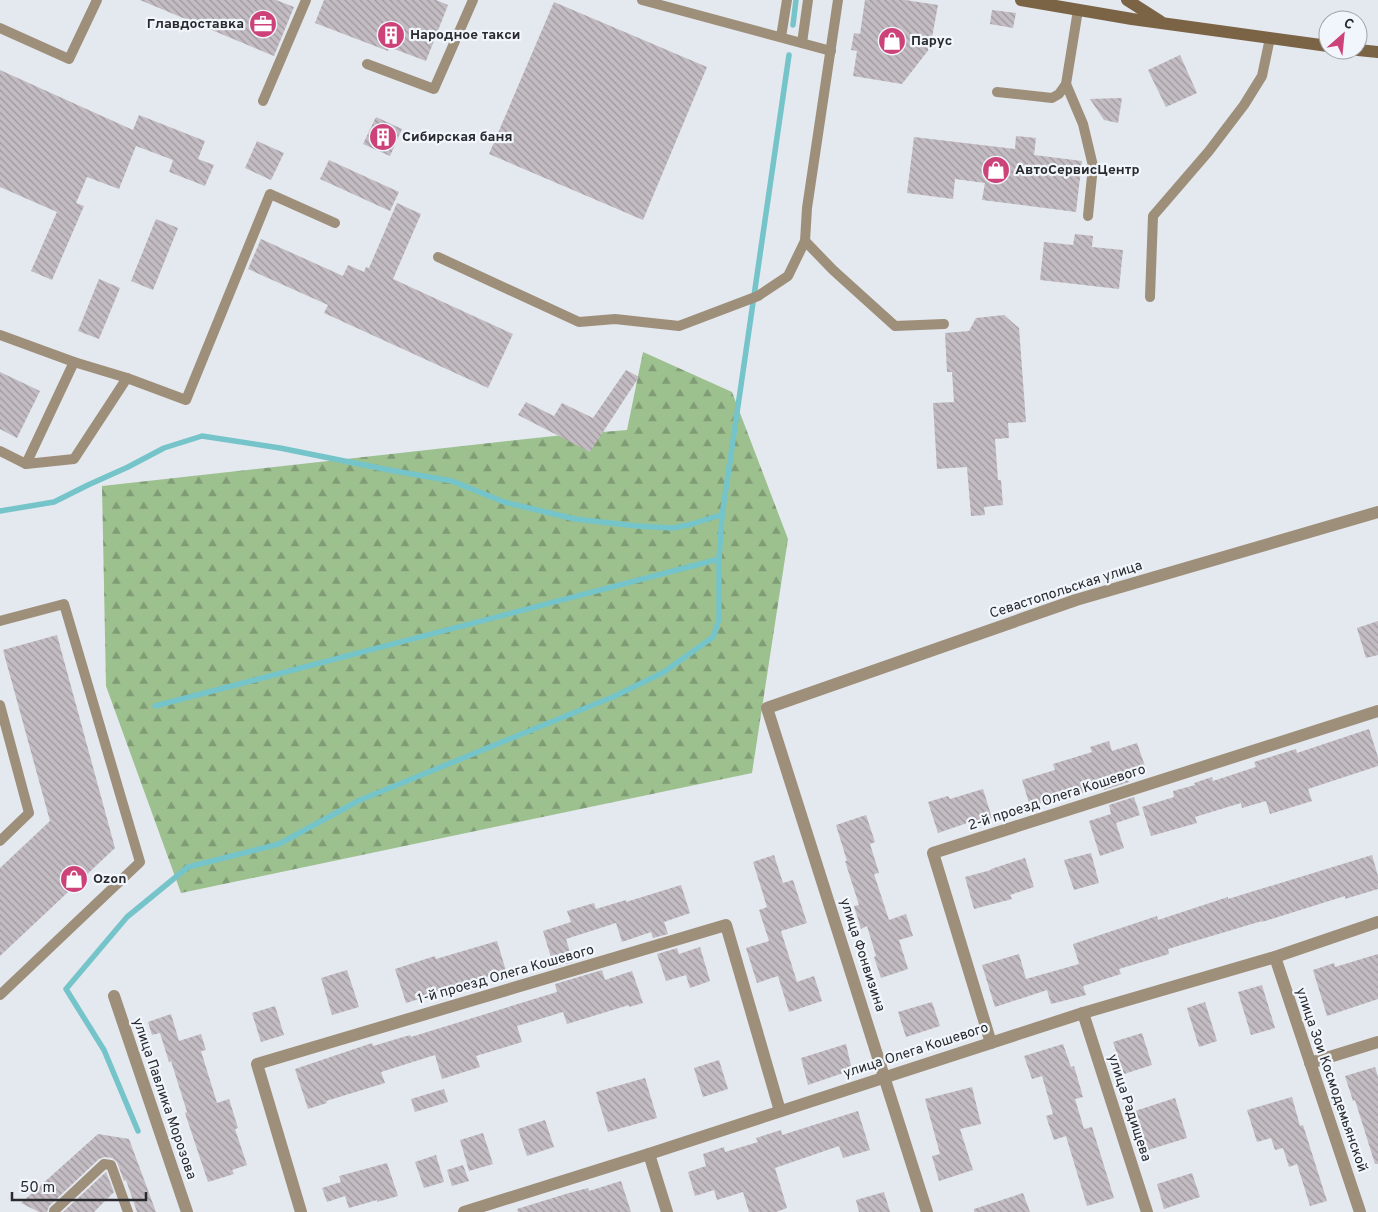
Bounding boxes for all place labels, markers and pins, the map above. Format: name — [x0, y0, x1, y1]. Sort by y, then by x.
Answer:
office icon: Главдоставка — [248, 9, 278, 39]
place label: Главдоставка — [147, 16, 244, 33]
building icon: Народное такси — [376, 20, 406, 50]
shop icon: Парус — [877, 26, 907, 56]
place label: Народное такси — [410, 27, 520, 44]
place label: Парус — [911, 33, 952, 50]
building icon: Сибирская баня — [368, 122, 398, 152]
place label: Сибирская баня — [402, 129, 513, 146]
shop icon: АвтоСервисЦентр — [981, 155, 1011, 185]
place label: АвтоСервисЦентр — [1015, 162, 1140, 179]
shop icon: Ozon — [59, 864, 89, 894]
place label: Ozon — [93, 871, 126, 888]

